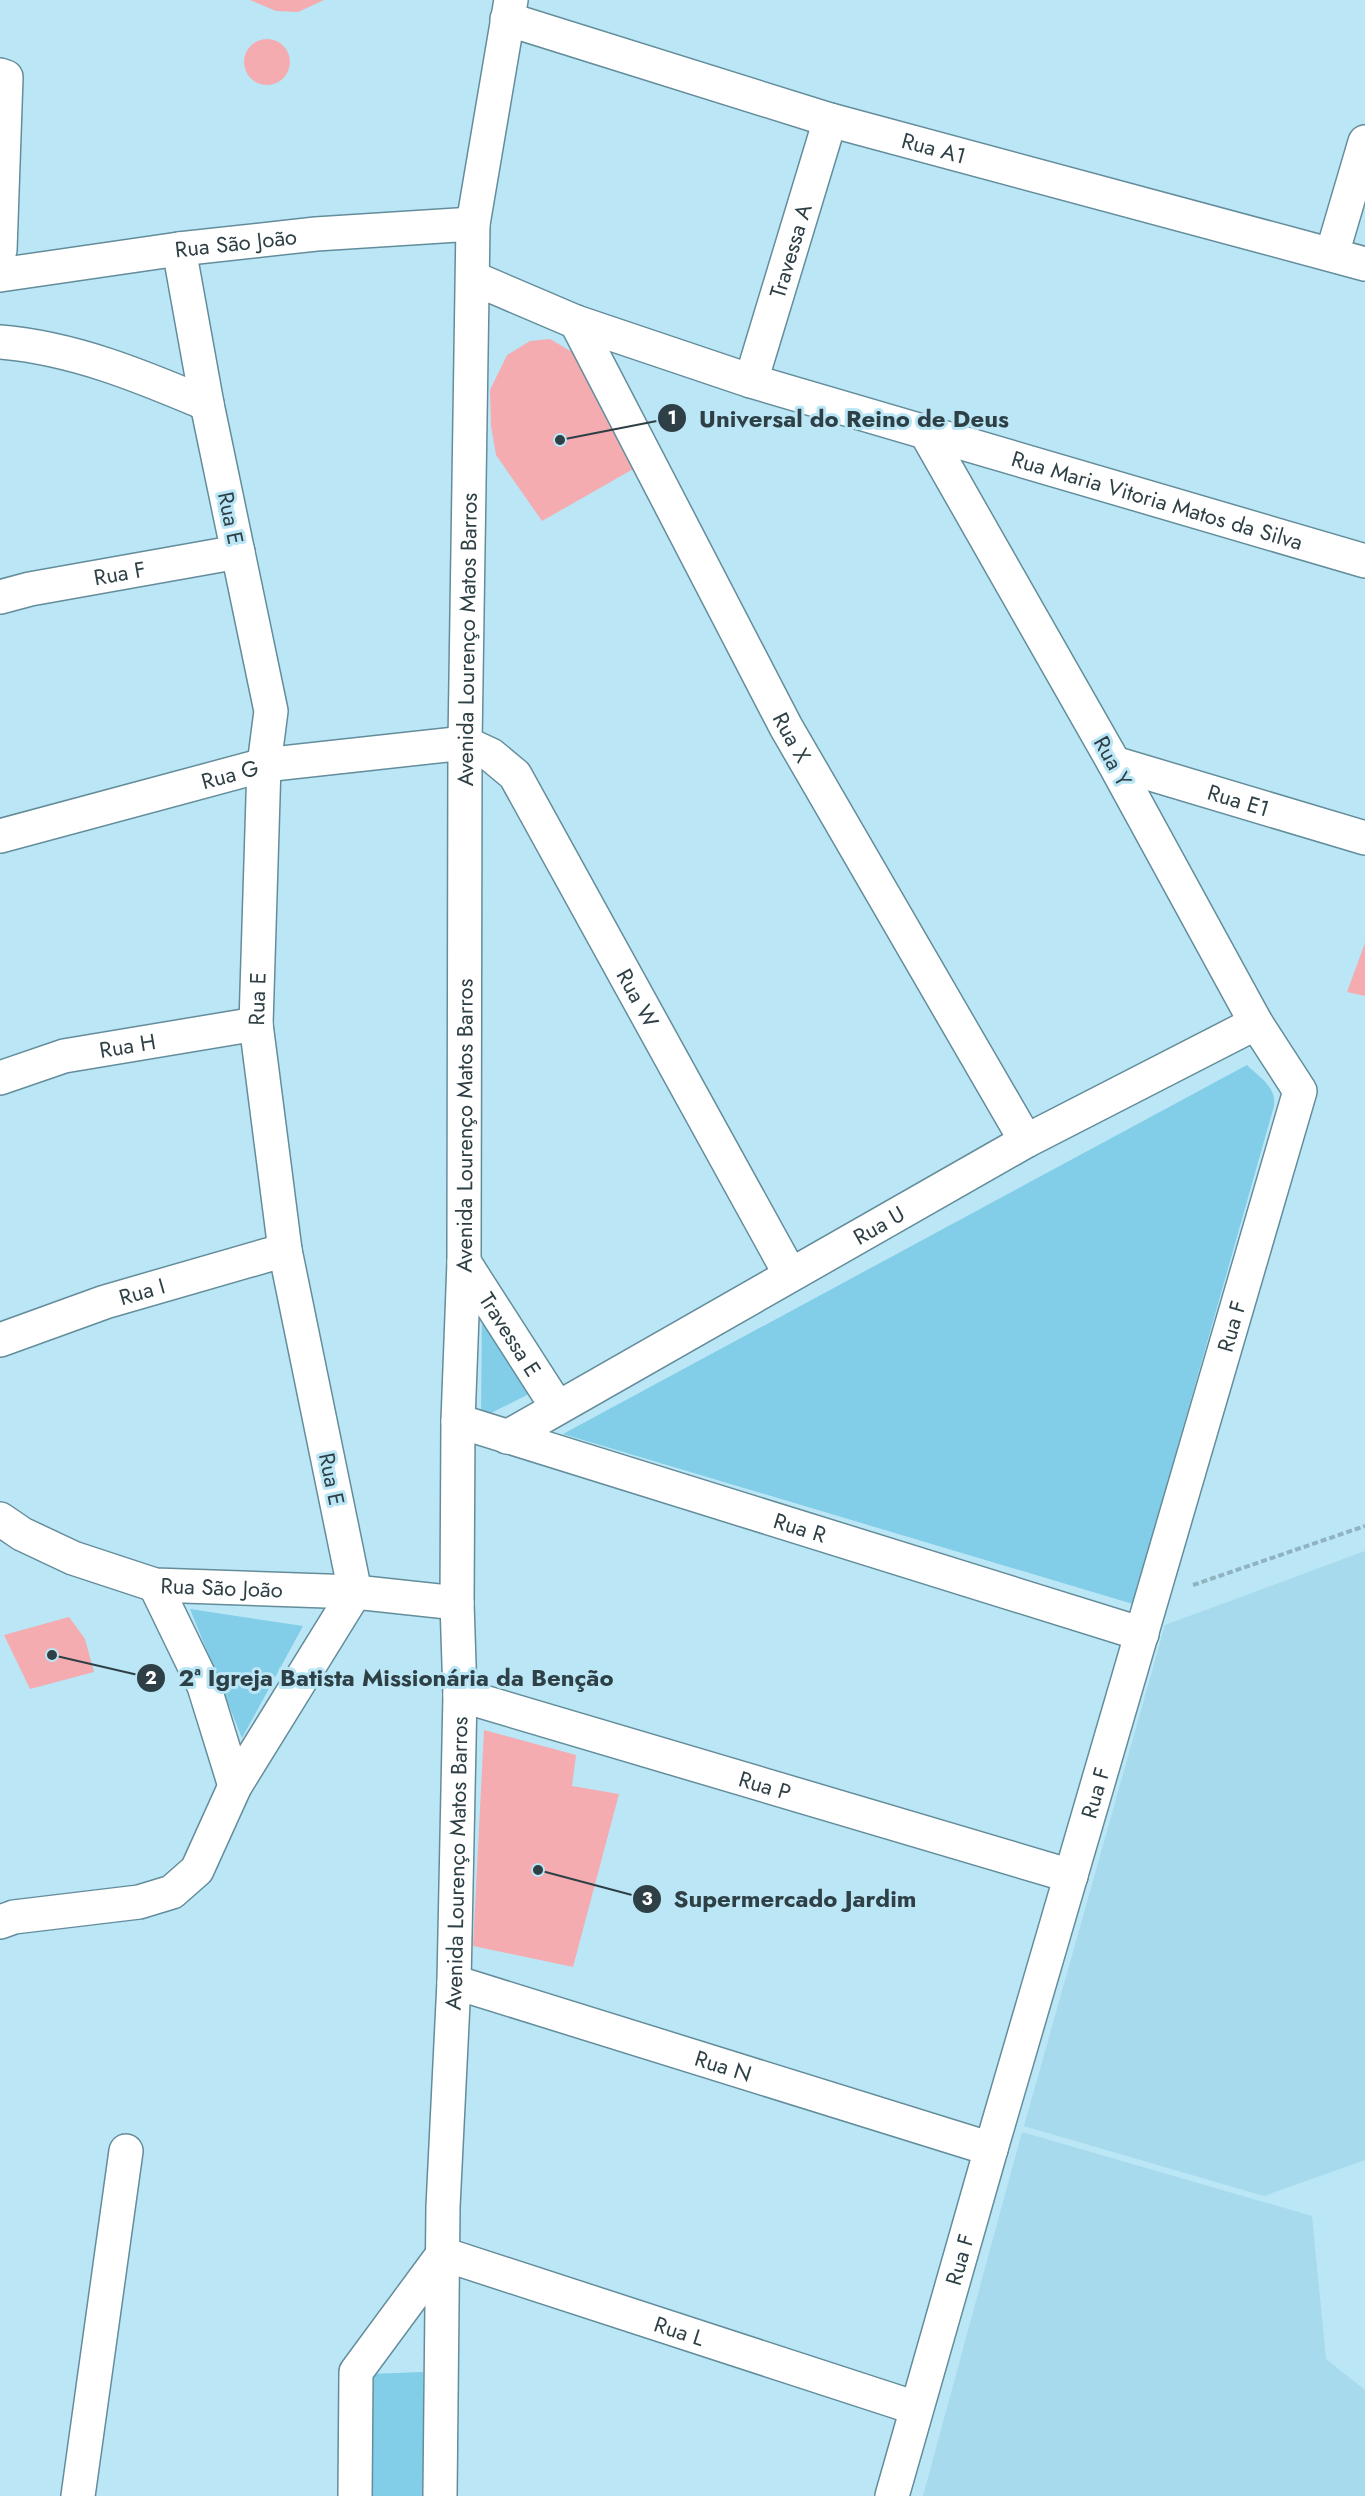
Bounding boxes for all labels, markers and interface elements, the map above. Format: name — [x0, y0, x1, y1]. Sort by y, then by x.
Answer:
street label: Rua A1 — [898, 124, 970, 172]
street label: Travessa A — [761, 199, 820, 302]
street label: Rua São João — [173, 220, 298, 265]
callout: Universal do Reino de Deus — [657, 397, 1021, 439]
text: Universal do Reino de Deus — [699, 401, 1009, 436]
text: 1 — [667, 405, 677, 431]
street label: Rua Maria Vitoria Matos da Silva — [1008, 442, 1307, 558]
street label: Rua E — [210, 489, 252, 547]
street label: Avenida Lourenço Matos Barros — [449, 492, 485, 786]
street label: Rua F — [91, 553, 148, 593]
street label: Rua X — [765, 706, 819, 768]
street label: Rua Y — [1086, 730, 1140, 793]
street label: Rua G — [198, 751, 262, 797]
street label: Rua E1 — [1204, 776, 1273, 825]
street label: Rua W — [609, 963, 667, 1033]
street label: Rua E — [240, 972, 274, 1026]
street label: Avenida Lourenço Matos Barros — [448, 979, 481, 1273]
street label: Rua H — [97, 1025, 158, 1066]
street label: Rua U — [847, 1197, 911, 1252]
street label: Rua I — [115, 1270, 169, 1313]
street label: Travessa E — [472, 1286, 549, 1383]
street label: Rua F — [1209, 1297, 1254, 1356]
street label: Rua E — [311, 1450, 353, 1508]
street label: Rua R — [770, 1504, 831, 1551]
street label: Rua São João — [160, 1569, 283, 1605]
callout: 2ª Igreja Batista Missionária da Benção — [136, 1657, 625, 1699]
text: 2ª Igreja Batista Missionária da Benção — [178, 1660, 614, 1695]
text: 2 — [145, 1665, 157, 1691]
street label: Avenida Lourenço Matos Barros — [437, 1716, 476, 2011]
street label: Rua P — [735, 1762, 795, 1808]
street label: Rua F — [1072, 1763, 1118, 1822]
callout: Supermercado Jardim — [632, 1878, 928, 1920]
text: Supermercado Jardim — [674, 1881, 916, 1916]
text: 3 — [641, 1886, 653, 1912]
street label: Rua N — [691, 2042, 756, 2090]
street label: Rua F — [937, 2230, 982, 2289]
street label: Rua L — [650, 2308, 708, 2354]

